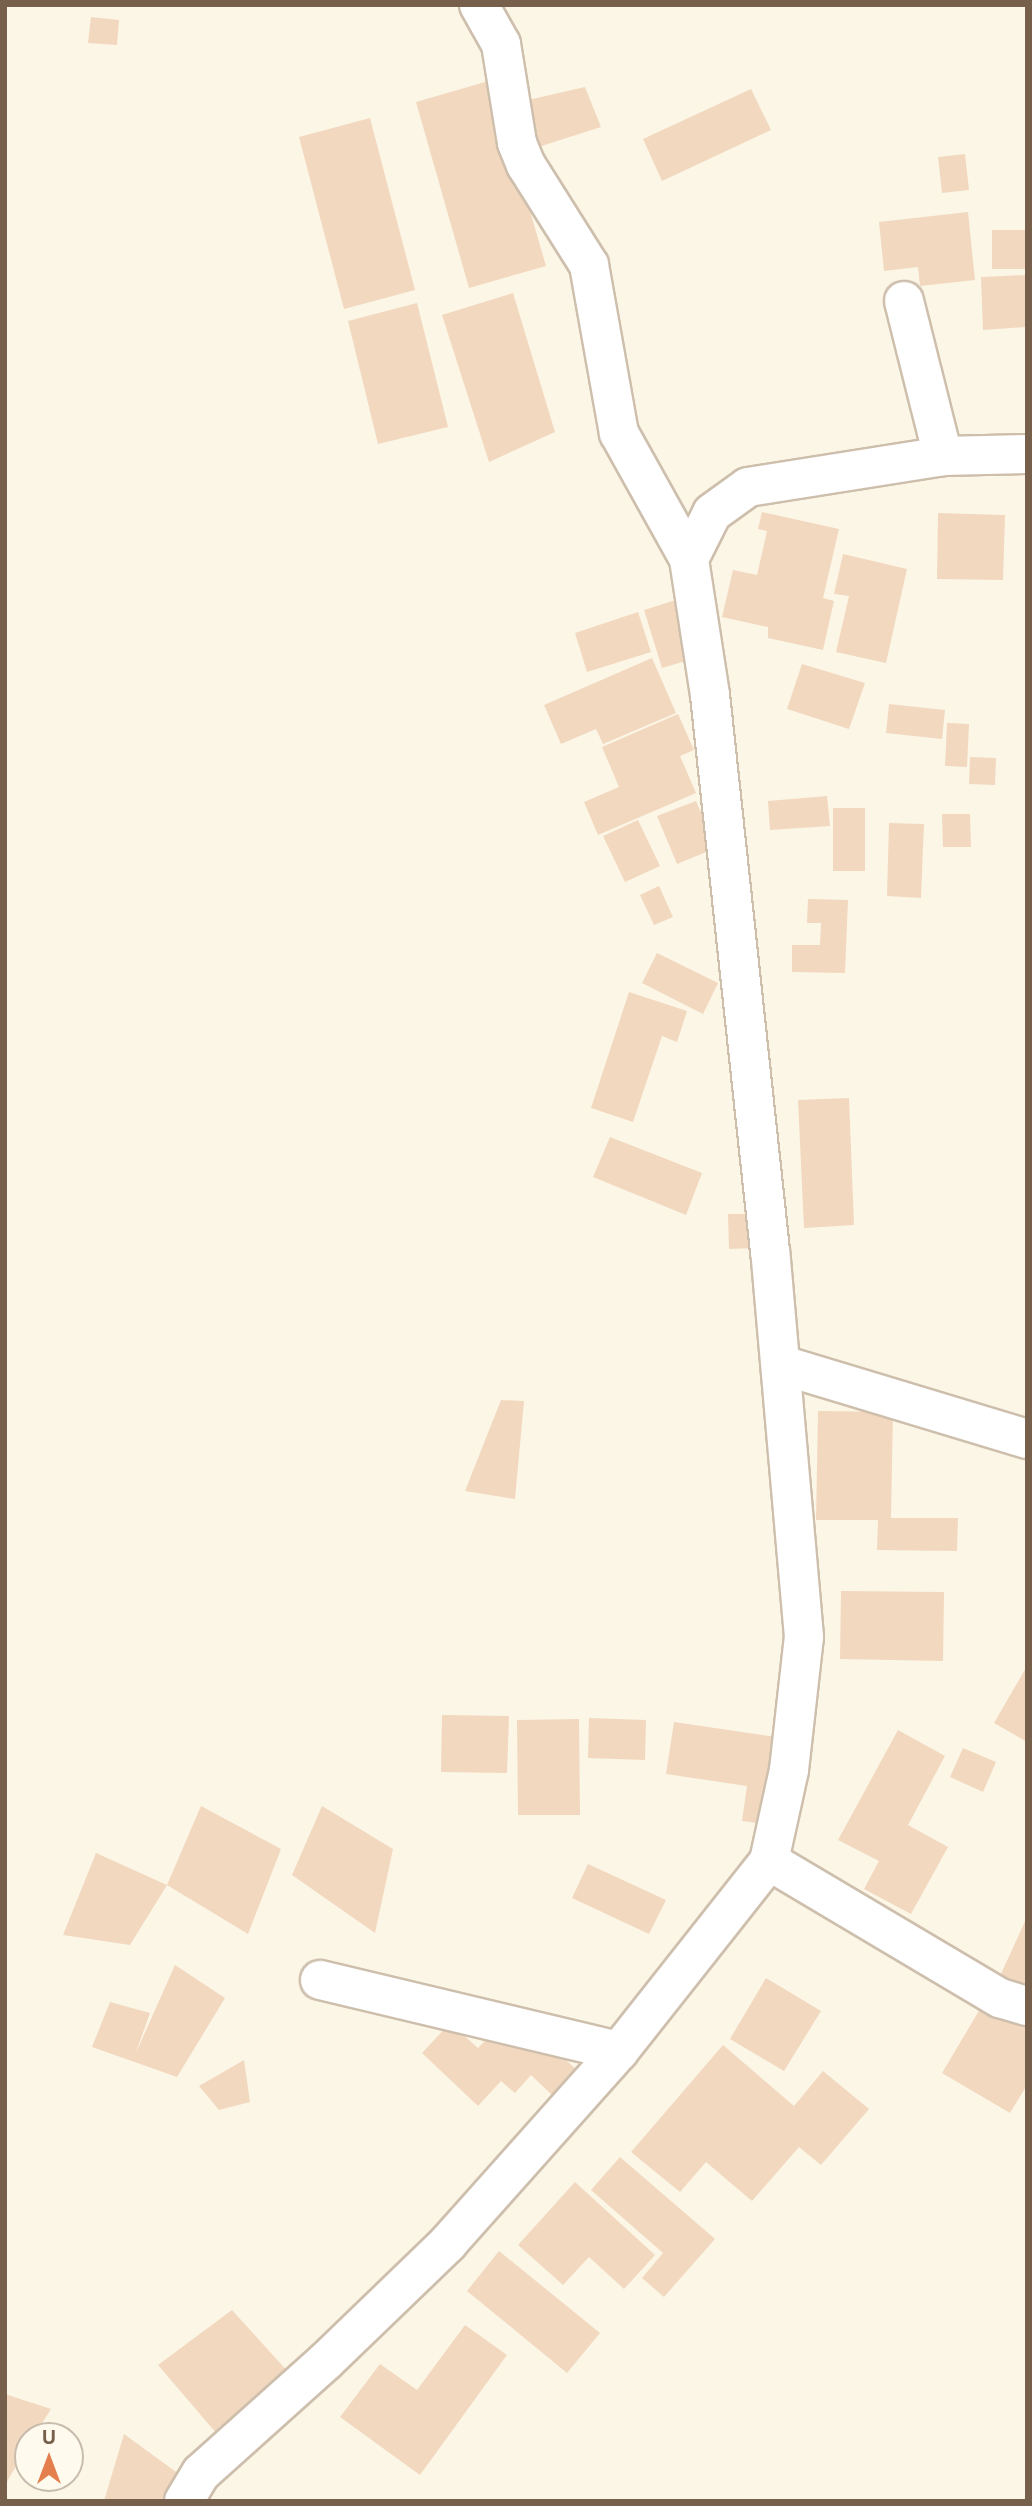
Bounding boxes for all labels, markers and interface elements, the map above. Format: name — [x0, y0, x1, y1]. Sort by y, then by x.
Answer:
north arrow — [14, 2422, 84, 2492]
text: U — [42, 2426, 56, 2449]

